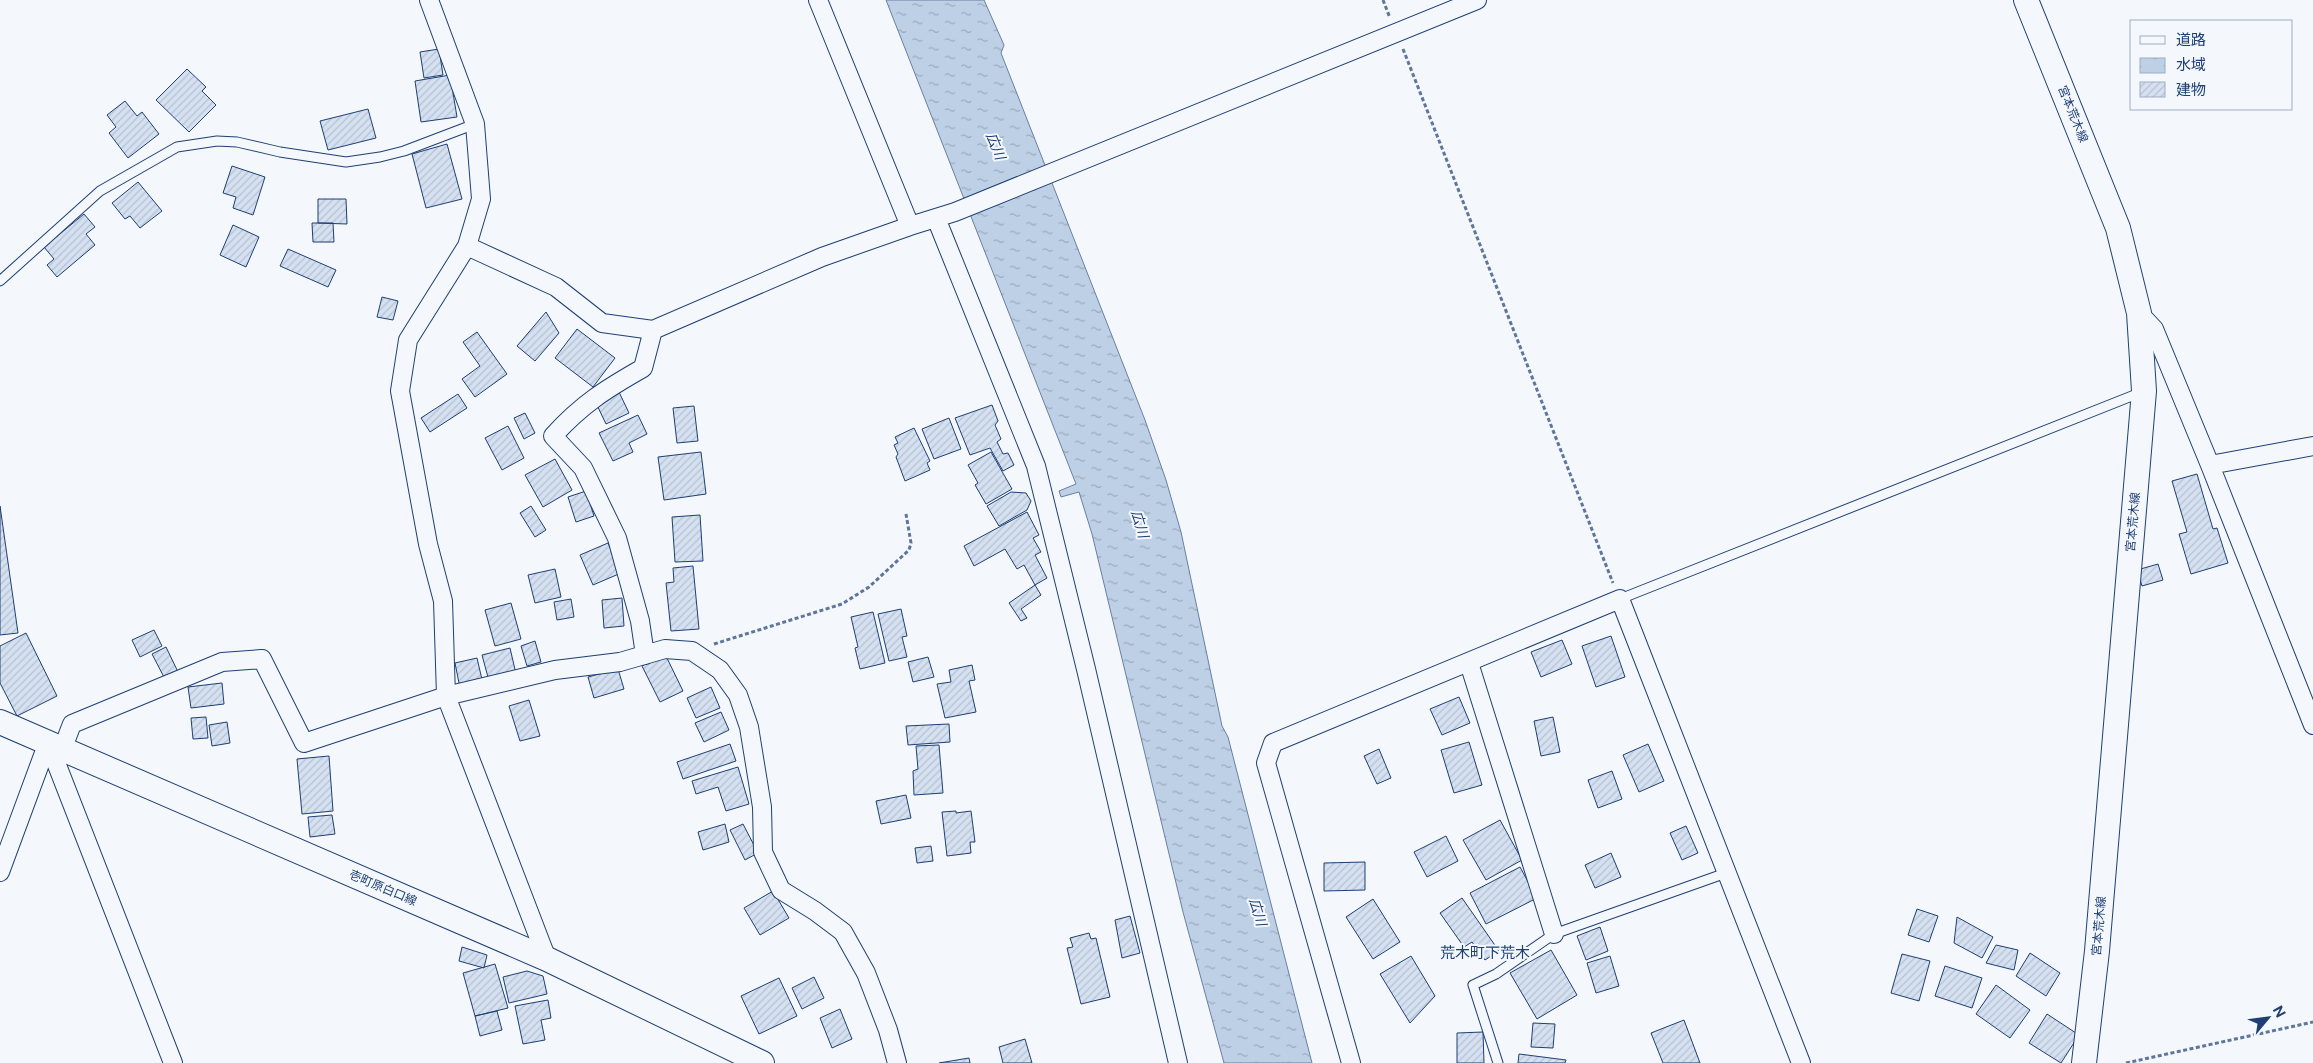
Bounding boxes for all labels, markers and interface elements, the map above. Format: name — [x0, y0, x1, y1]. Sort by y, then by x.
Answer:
legend — [2130, 20, 2293, 110]
text: 道路 — [2176, 31, 2206, 48]
text: 水域 — [2176, 56, 2206, 73]
text: 建物 — [2176, 81, 2206, 98]
street label: 宮本荒木線 — [2055, 84, 2091, 144]
water label: 広川 — [983, 130, 1009, 164]
street label: 宮本荒木線 — [2123, 491, 2143, 553]
water label: 広川 — [1128, 508, 1152, 542]
street label: 壱町原白口線 — [347, 867, 419, 909]
street label: 宮本荒木線 — [2089, 895, 2109, 957]
water label: 広川 — [1246, 896, 1270, 930]
district label: 荒木町下荒木 — [1440, 944, 1530, 961]
north arrow — [2243, 993, 2293, 1043]
text: N — [2270, 1003, 2289, 1020]

